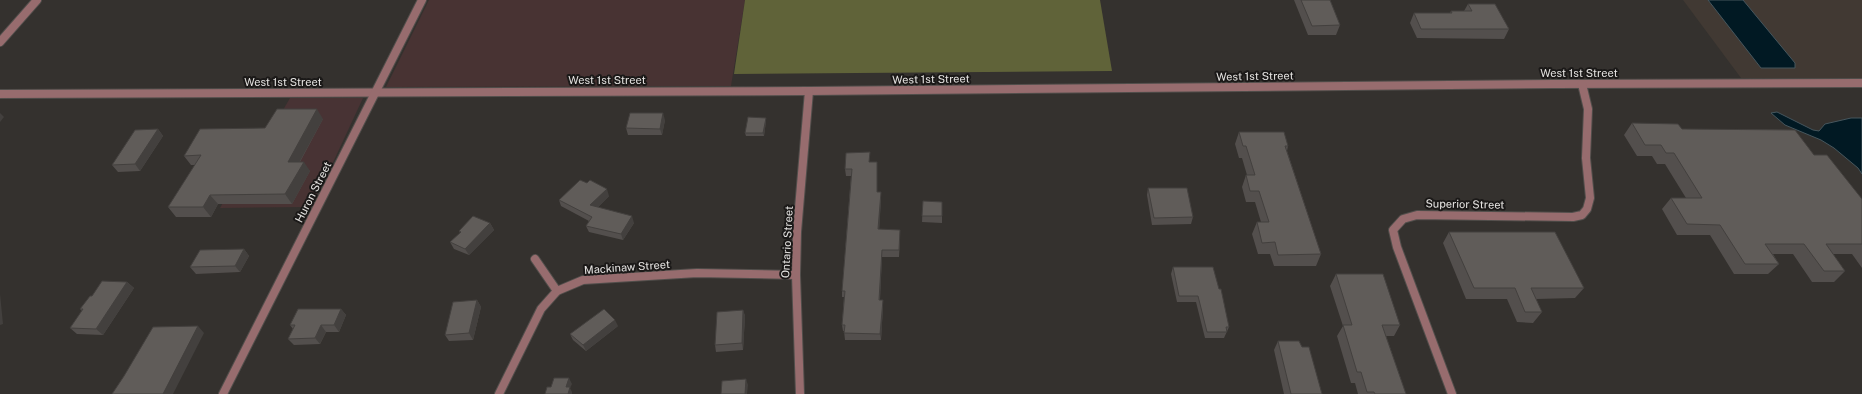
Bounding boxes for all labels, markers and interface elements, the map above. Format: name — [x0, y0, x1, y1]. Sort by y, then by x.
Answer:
street label: West 1st Street — [1540, 67, 1618, 79]
street label: West 1st Street — [1216, 69, 1294, 83]
street label: West 1st Street — [892, 72, 970, 86]
street label: West 1st Street — [568, 74, 646, 86]
street label: West 1st Street — [244, 76, 322, 88]
street label: Huron Street — [293, 160, 333, 224]
street label: Superior Street — [1425, 197, 1505, 211]
street label: Ontario Street — [779, 206, 795, 278]
street label: Mackinaw Street — [584, 258, 670, 276]

